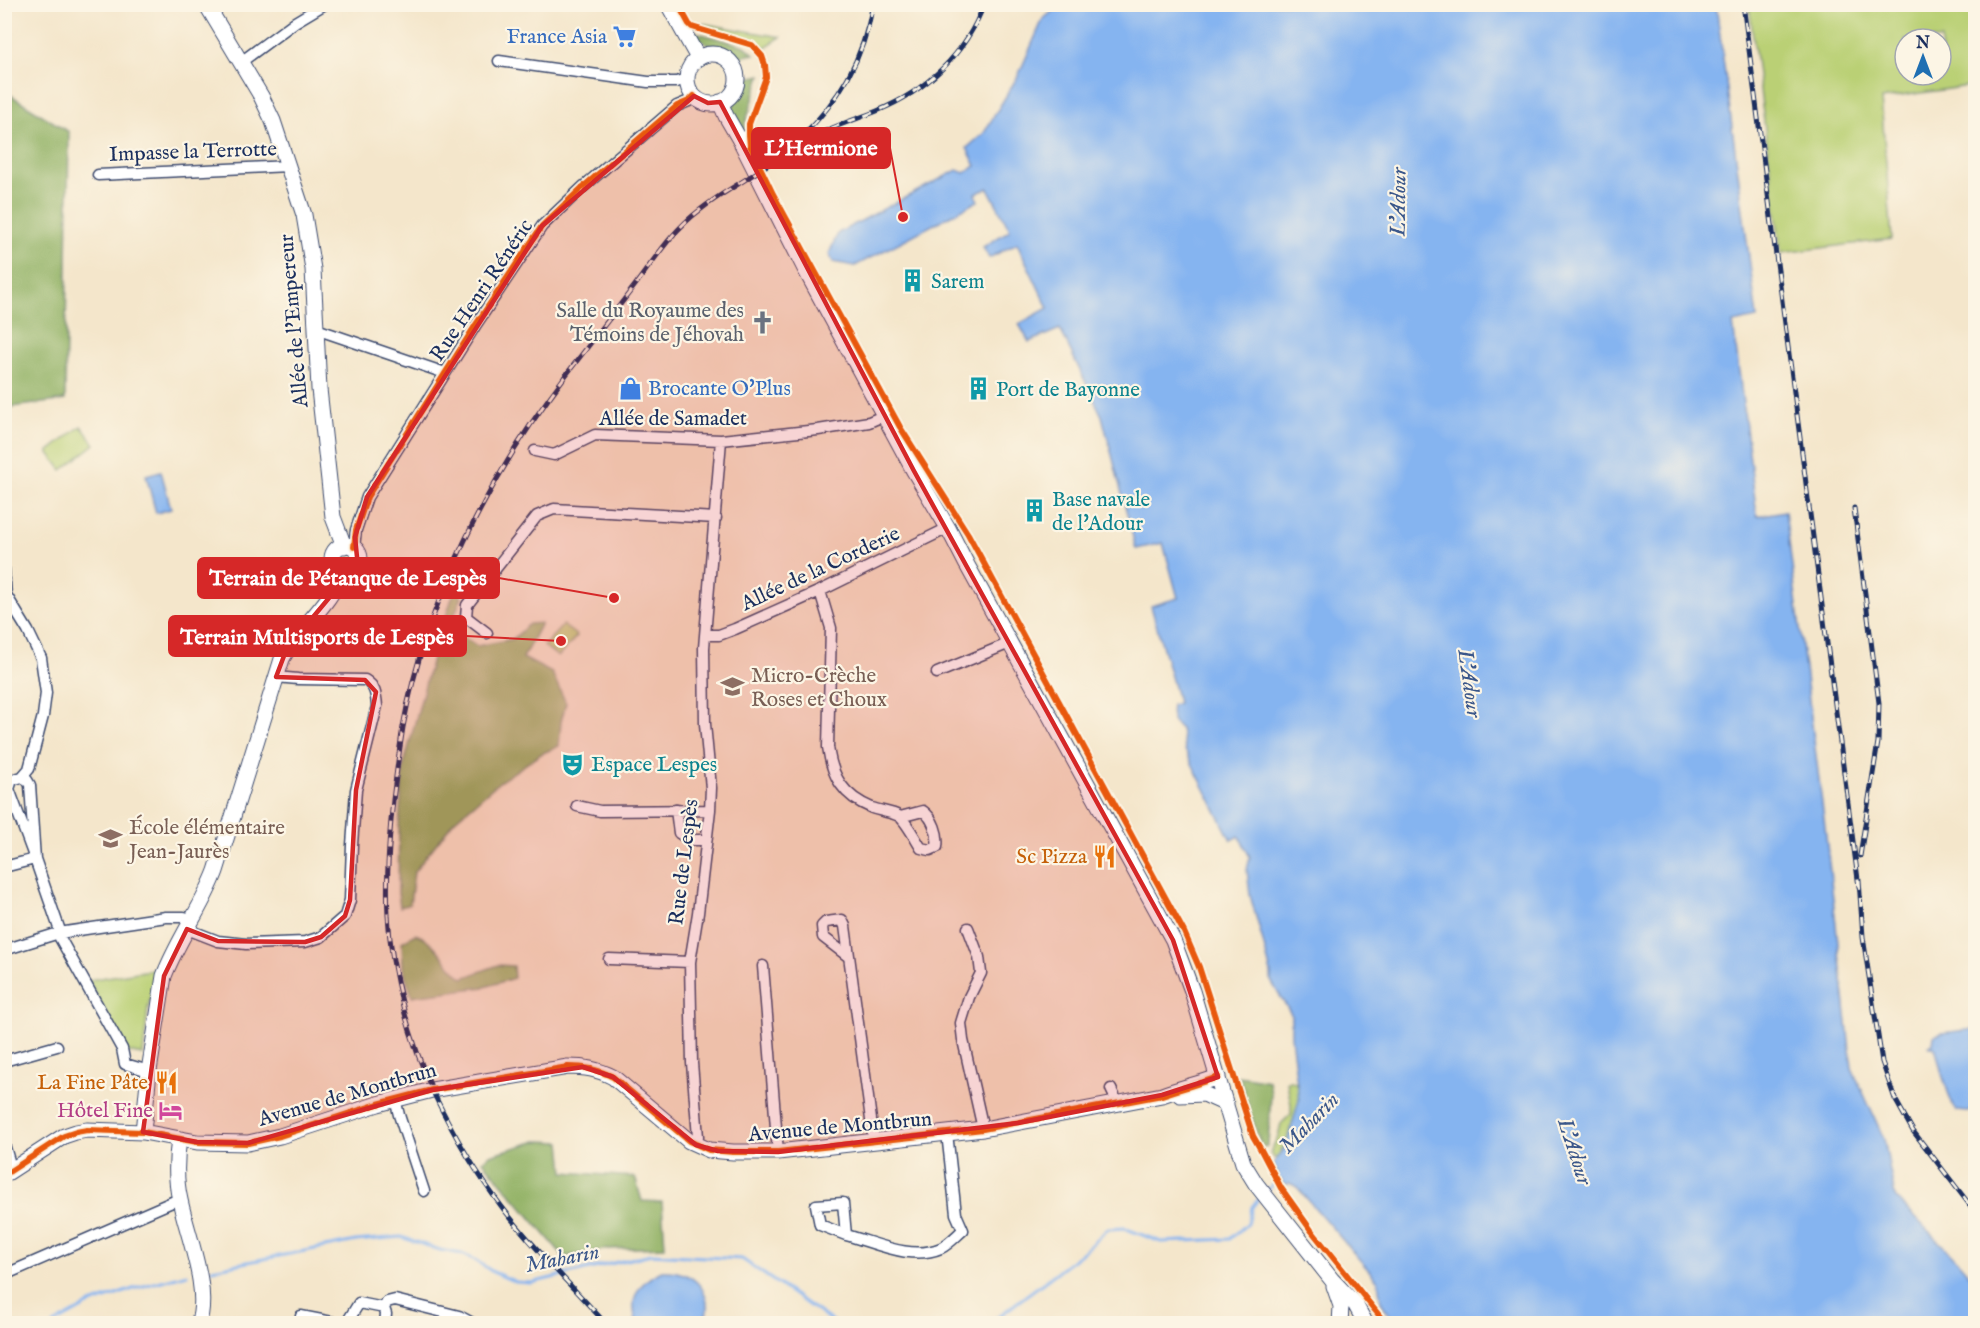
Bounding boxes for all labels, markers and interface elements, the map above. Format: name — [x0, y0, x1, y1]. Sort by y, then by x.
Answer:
supermarket icon: France Asia — [612, 23, 638, 49]
place label: France Asia — [506, 24, 608, 51]
north arrow — [1893, 27, 1953, 87]
text: N — [1915, 34, 1930, 54]
callout: L'Hermione — [752, 128, 890, 168]
text: L'Hermione — [764, 135, 878, 163]
street label: Impasse la Terrotte — [109, 136, 278, 169]
water label: L'Adour — [1384, 166, 1414, 238]
street label: Rue Henri Rénéric — [425, 214, 540, 367]
street label: Allée de l'Empereur — [273, 233, 316, 410]
building icon: Sarem — [900, 268, 926, 294]
place label: Sarem — [931, 269, 984, 296]
place label: Salle du Royaume des Témoins de Jéhovah — [556, 298, 744, 349]
church icon: Salle du Royaume des Témoins de Jéhovah — [749, 309, 775, 335]
shop icon: Brocante O'Plus — [617, 375, 643, 401]
place label: Brocante O'Plus — [648, 376, 791, 403]
building icon: Port de Bayonne — [965, 376, 991, 402]
place label: Port de Bayonne — [996, 377, 1140, 404]
street label: Allée de Samadet — [598, 406, 747, 433]
place label: Base navale de l'Adour — [1052, 487, 1151, 538]
building icon: Base navale de l'Adour — [1021, 498, 1047, 524]
street label: Allée de la Corderie — [736, 521, 905, 618]
callout: Terrain de Pétanque de Lespès — [198, 558, 499, 598]
text: Terrain de Pétanque de Lespès — [208, 565, 487, 593]
callout: Terrain Multisports de Lespès — [169, 616, 466, 656]
text: Terrain Multisports de Lespès — [179, 624, 454, 652]
water label: L'Adour — [1450, 646, 1488, 721]
place label: Micro-Crèche Roses et Choux — [751, 663, 887, 714]
school or university icon: Micro-Crèche Roses et Choux — [720, 674, 746, 700]
theatre icon: Espace Lespes — [560, 751, 586, 777]
place label: Espace Lespes — [591, 752, 717, 779]
street label: Rue de Lespès — [663, 798, 706, 927]
place label: École élémentaire Jean-Jaurès — [127, 814, 285, 866]
school or university icon: École élémentaire Jean-Jaurès — [98, 826, 124, 852]
restaurant icon: Sc Pizza — [1092, 843, 1118, 869]
place label: Sc Pizza — [1016, 844, 1088, 871]
street label: Avenue de Montbrun — [254, 1057, 440, 1134]
restaurant icon: La Fine Pâte — [153, 1069, 179, 1095]
place label: La Fine Pâte — [37, 1070, 148, 1097]
water label: Maharin — [1273, 1087, 1346, 1160]
hotel icon: Hôtel Fine — [158, 1097, 184, 1123]
place label: Hôtel Fine — [57, 1098, 153, 1125]
street label: Avenue de Montbrun — [746, 1106, 933, 1149]
water label: L'Adour — [1550, 1114, 1599, 1190]
water label: Maharin — [523, 1238, 602, 1280]

